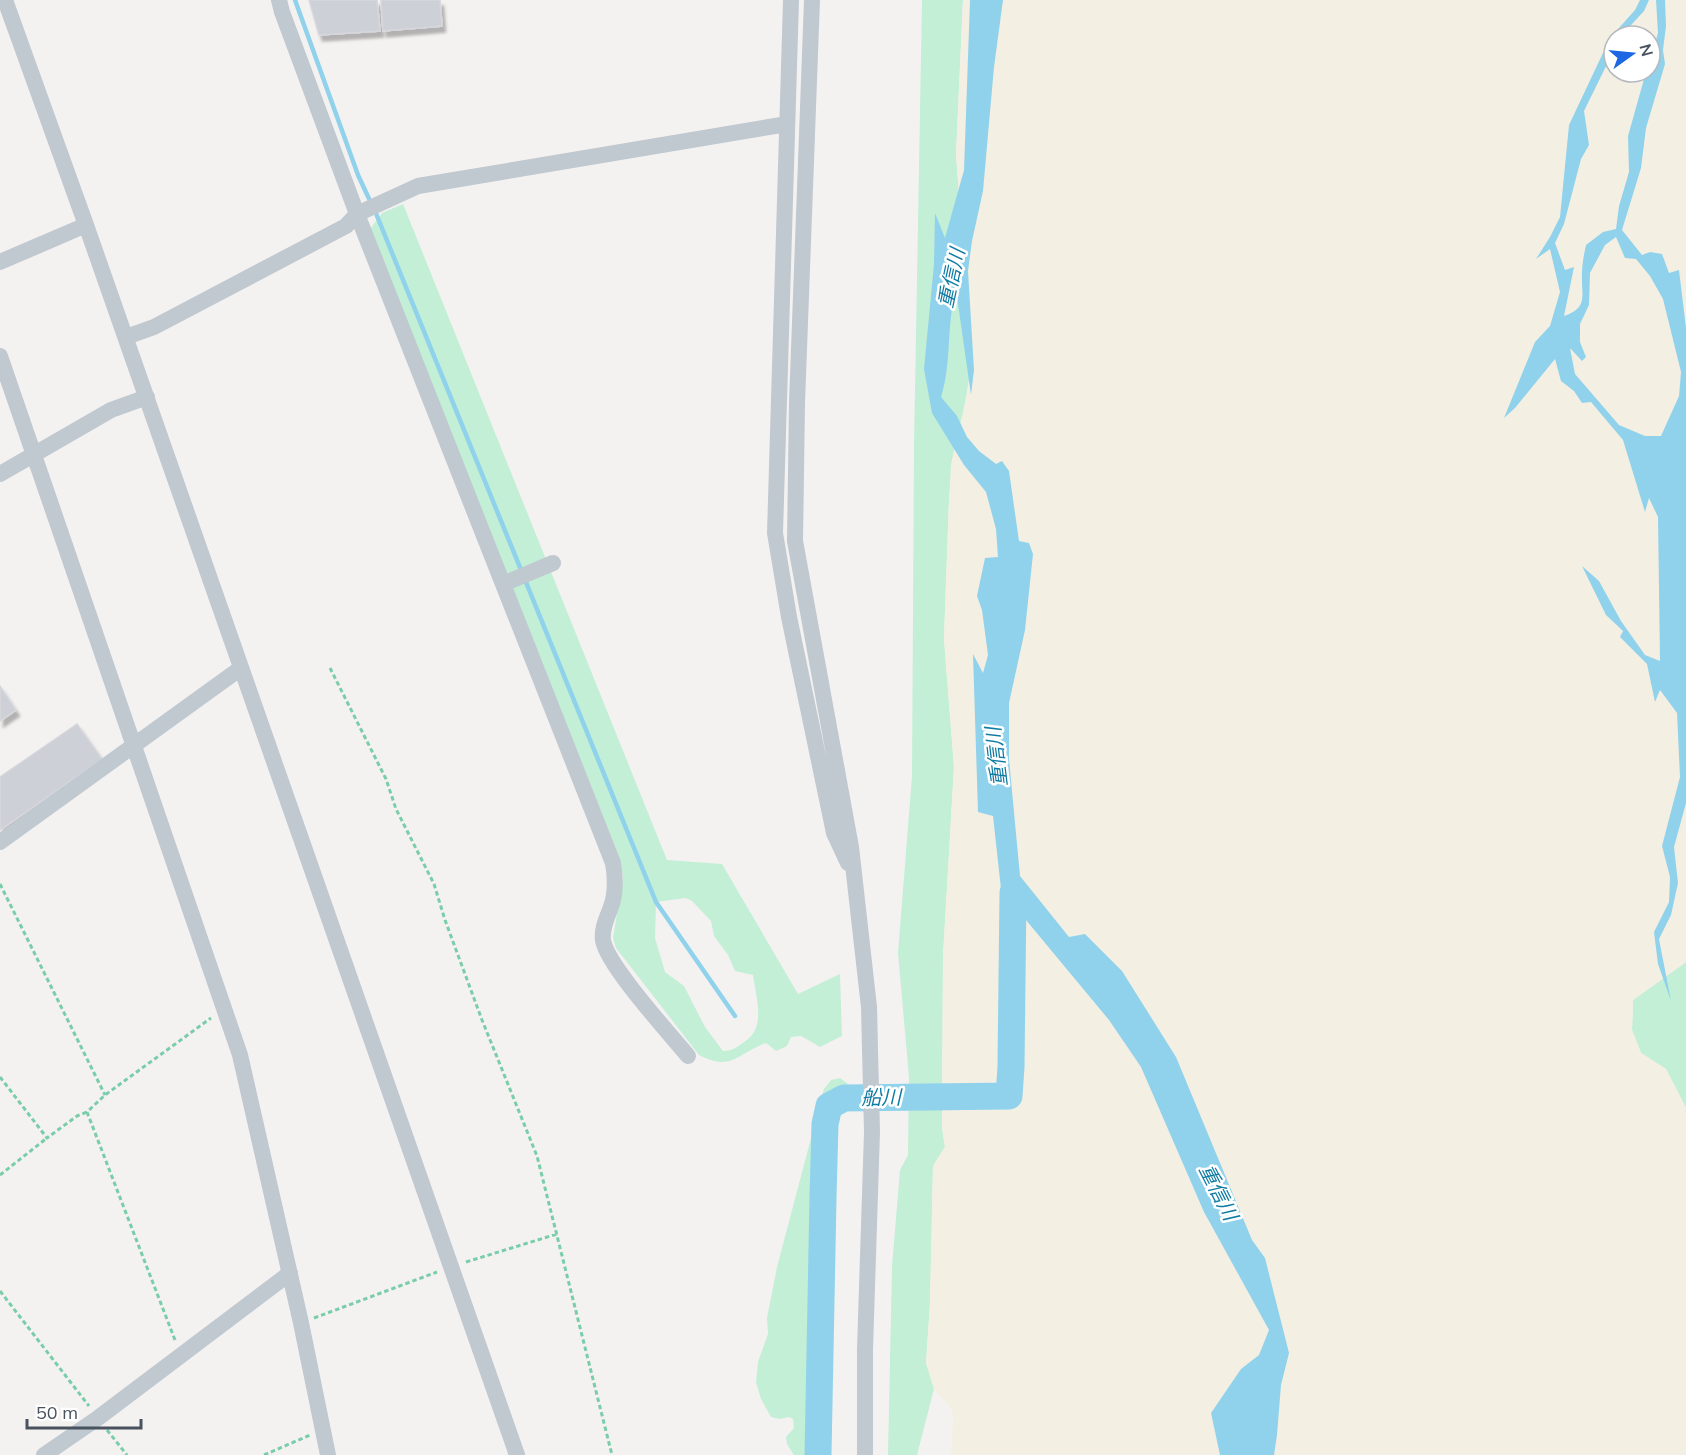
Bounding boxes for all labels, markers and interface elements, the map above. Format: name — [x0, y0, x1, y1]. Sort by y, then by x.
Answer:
north arrow — [1602, 24, 1662, 84]
text: N — [1635, 42, 1658, 59]
water label: 重信川 — [933, 244, 970, 310]
water label: 重信川 — [980, 724, 1012, 788]
water label: 船川 — [861, 1084, 903, 1110]
water label: 重信川 — [1194, 1160, 1245, 1226]
scale bar — [27, 1392, 141, 1430]
text: 50 m — [36, 1401, 78, 1424]

